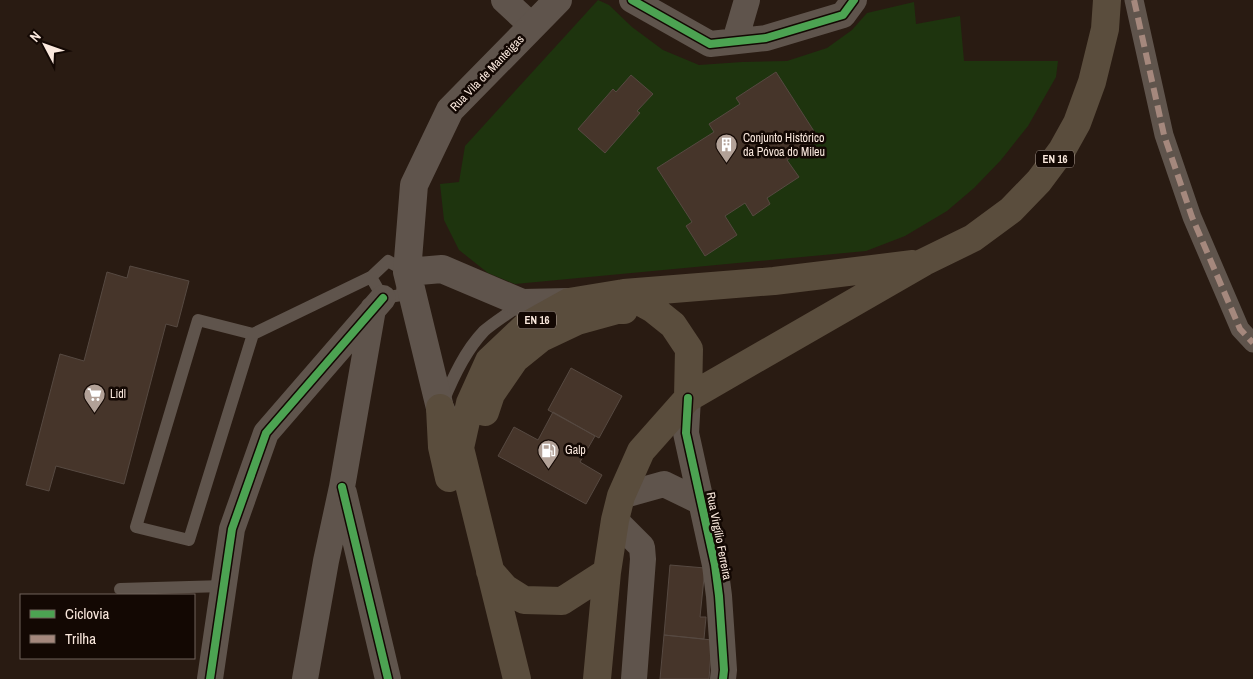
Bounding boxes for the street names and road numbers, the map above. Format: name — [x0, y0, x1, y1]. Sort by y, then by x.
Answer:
street label: Rua Vila de Manteigas — [447, 31, 528, 115]
road number: EN 16 — [1036, 150, 1074, 168]
road number: EN 16 — [518, 312, 556, 328]
street label: Rua Virgílio Ferreira — [703, 491, 735, 582]

